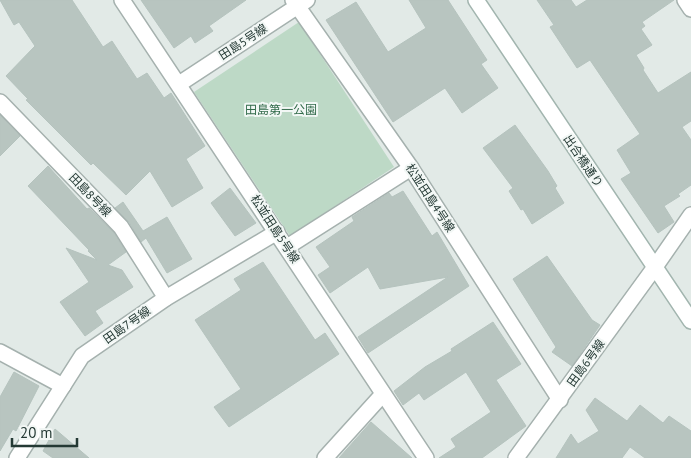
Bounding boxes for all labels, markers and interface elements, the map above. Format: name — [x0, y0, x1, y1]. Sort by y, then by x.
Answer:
street label: 田島5号線 — [216, 20, 270, 63]
park label: 田島第一公園 — [245, 102, 317, 117]
street label: 出合橋通り — [560, 132, 606, 190]
street label: 松並田島4号線 — [403, 161, 458, 235]
street label: 田島8号線 — [66, 170, 115, 219]
street label: 松並田島5号線 — [248, 192, 303, 266]
street label: 田島7号線 — [100, 303, 153, 346]
street label: 田島6号線 — [563, 336, 608, 389]
scale bar — [12, 416, 78, 448]
text: 20 m — [20, 423, 53, 442]

